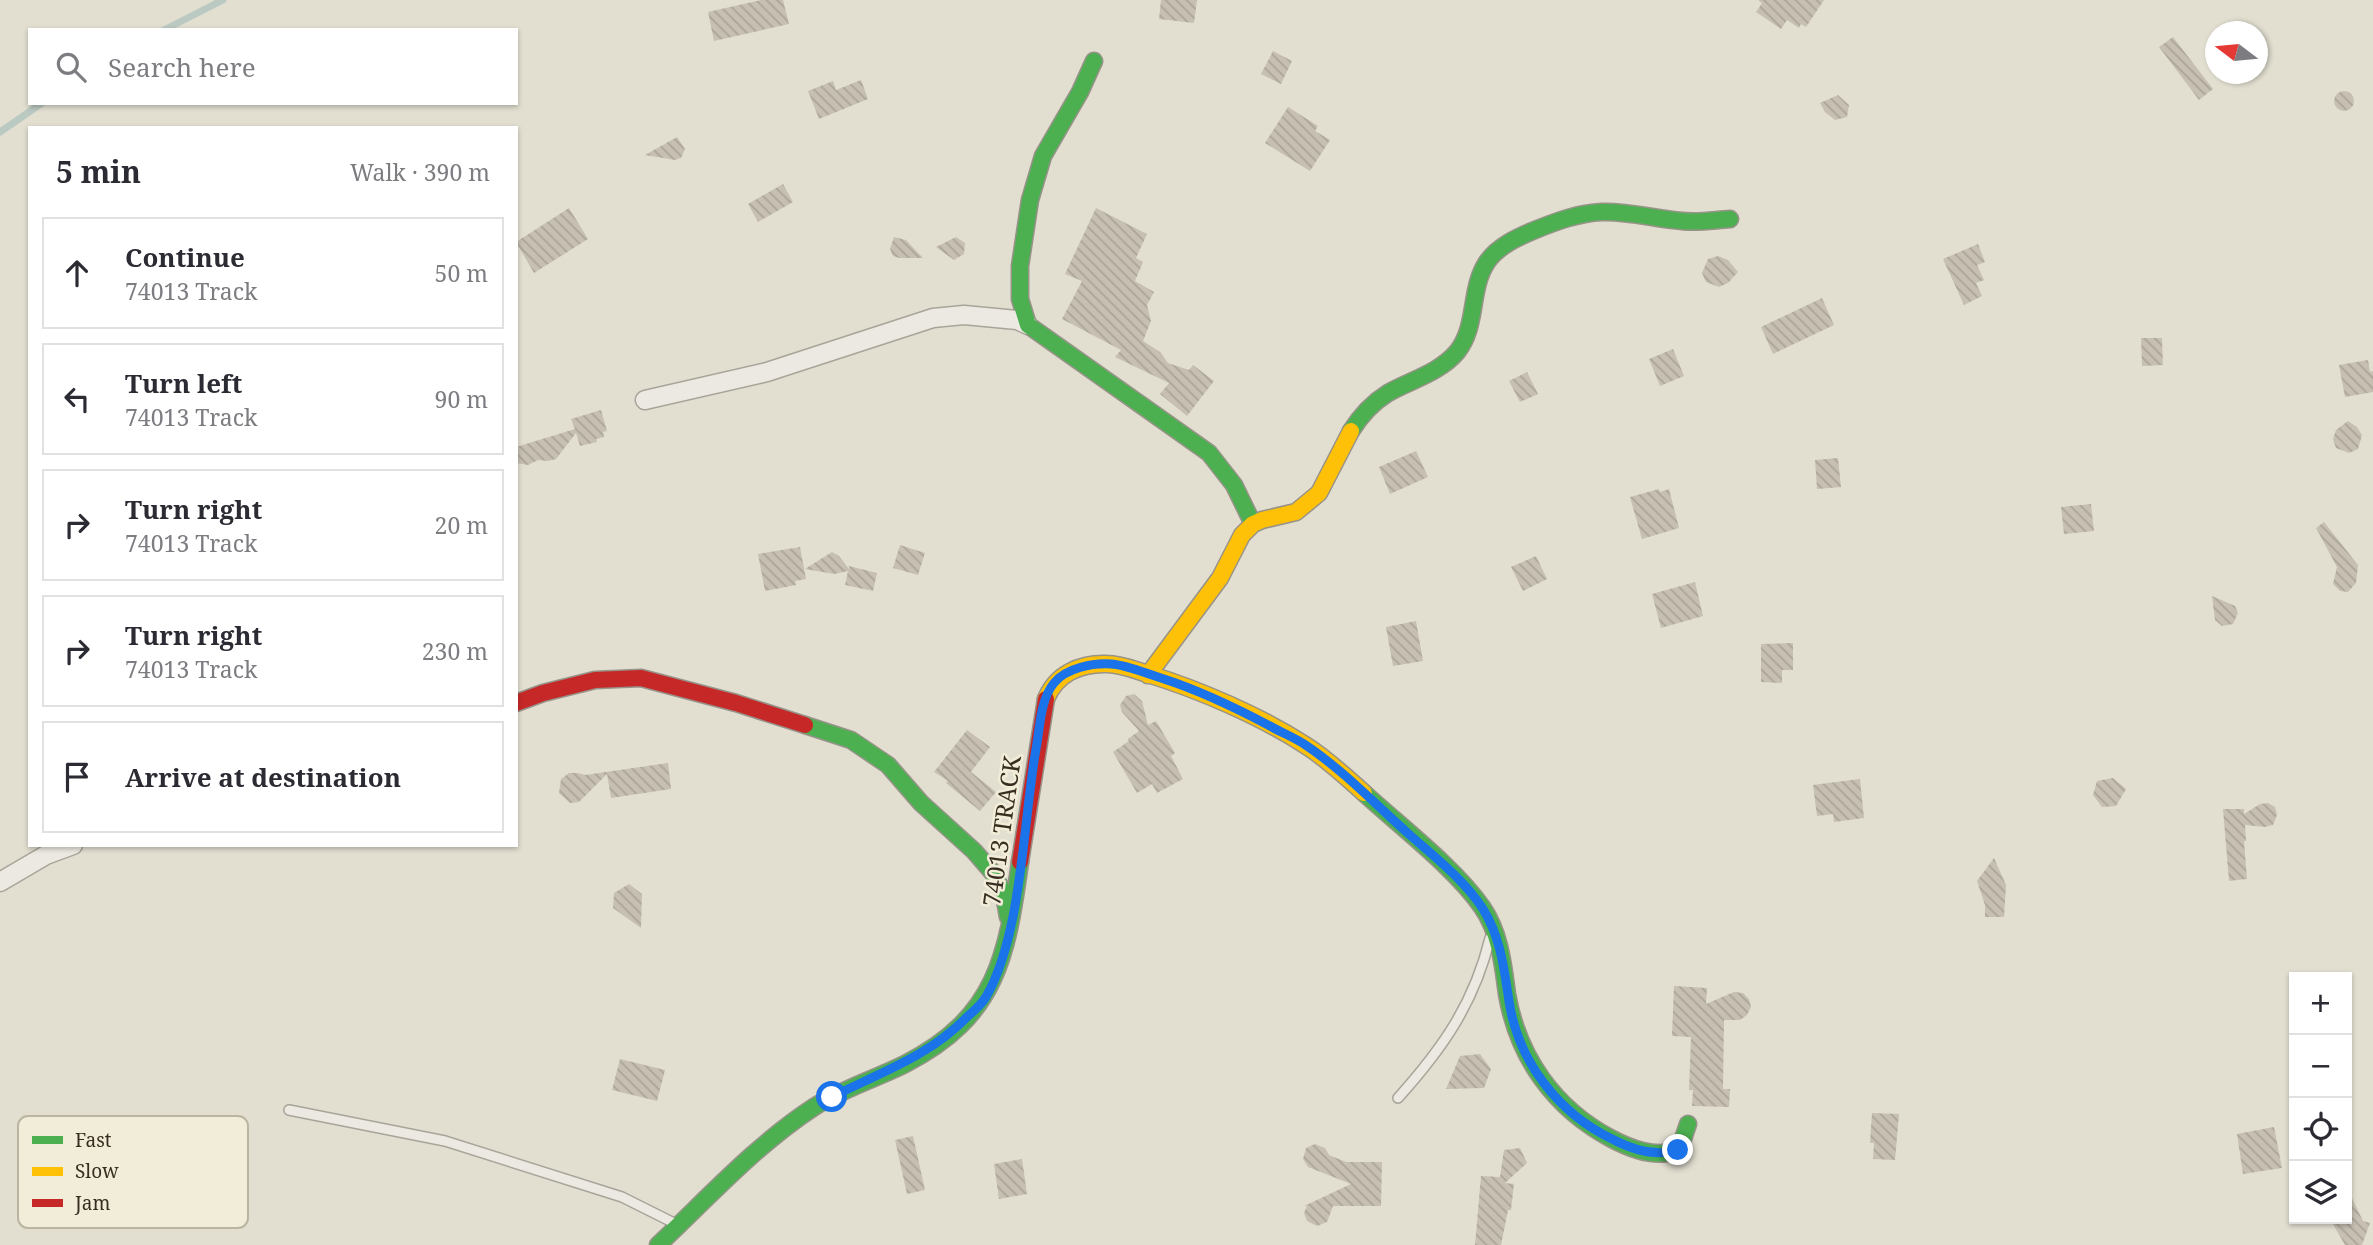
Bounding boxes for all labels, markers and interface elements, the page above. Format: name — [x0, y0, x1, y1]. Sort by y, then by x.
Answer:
north arrow — [2205, 21, 2268, 84]
search box — [28, 28, 518, 105]
icon: search — [52, 48, 90, 86]
text: Search here — [108, 49, 256, 85]
text: 5 min — [56, 151, 141, 192]
text: Walk · 390 m — [350, 156, 490, 188]
text: Continue — [125, 239, 245, 275]
icon: ahead — [58, 254, 96, 292]
text: 50 m — [435, 257, 488, 289]
text: 74013 Track — [125, 275, 257, 307]
text: Turn left — [125, 365, 242, 401]
icon: left — [58, 380, 96, 418]
text: 90 m — [435, 383, 488, 415]
text: 74013 Track — [125, 401, 257, 433]
text: Turn right — [125, 491, 262, 527]
icon: right — [58, 506, 96, 544]
text: 20 m — [435, 509, 488, 541]
text: 74013 Track — [125, 527, 257, 559]
text: Turn right — [125, 617, 262, 653]
icon: right — [58, 632, 96, 670]
text: 230 m — [422, 635, 488, 667]
text: 74013 Track — [125, 653, 257, 685]
street label: 74013 TRACK — [974, 752, 1028, 908]
icon: arrive — [58, 758, 96, 796]
text: Arrive at destination — [125, 759, 401, 795]
map controls — [2289, 972, 2352, 1224]
button: + — [2289, 972, 2352, 1035]
button: − — [2289, 1035, 2352, 1098]
route start — [816, 1081, 847, 1112]
button: locate — [2289, 1098, 2352, 1161]
legend — [18, 1116, 248, 1228]
text: Fast — [75, 1127, 112, 1153]
route end — [1662, 1134, 1693, 1165]
text: Slow — [75, 1158, 119, 1184]
button: layers — [2289, 1161, 2352, 1224]
text: Jam — [74, 1190, 110, 1216]

